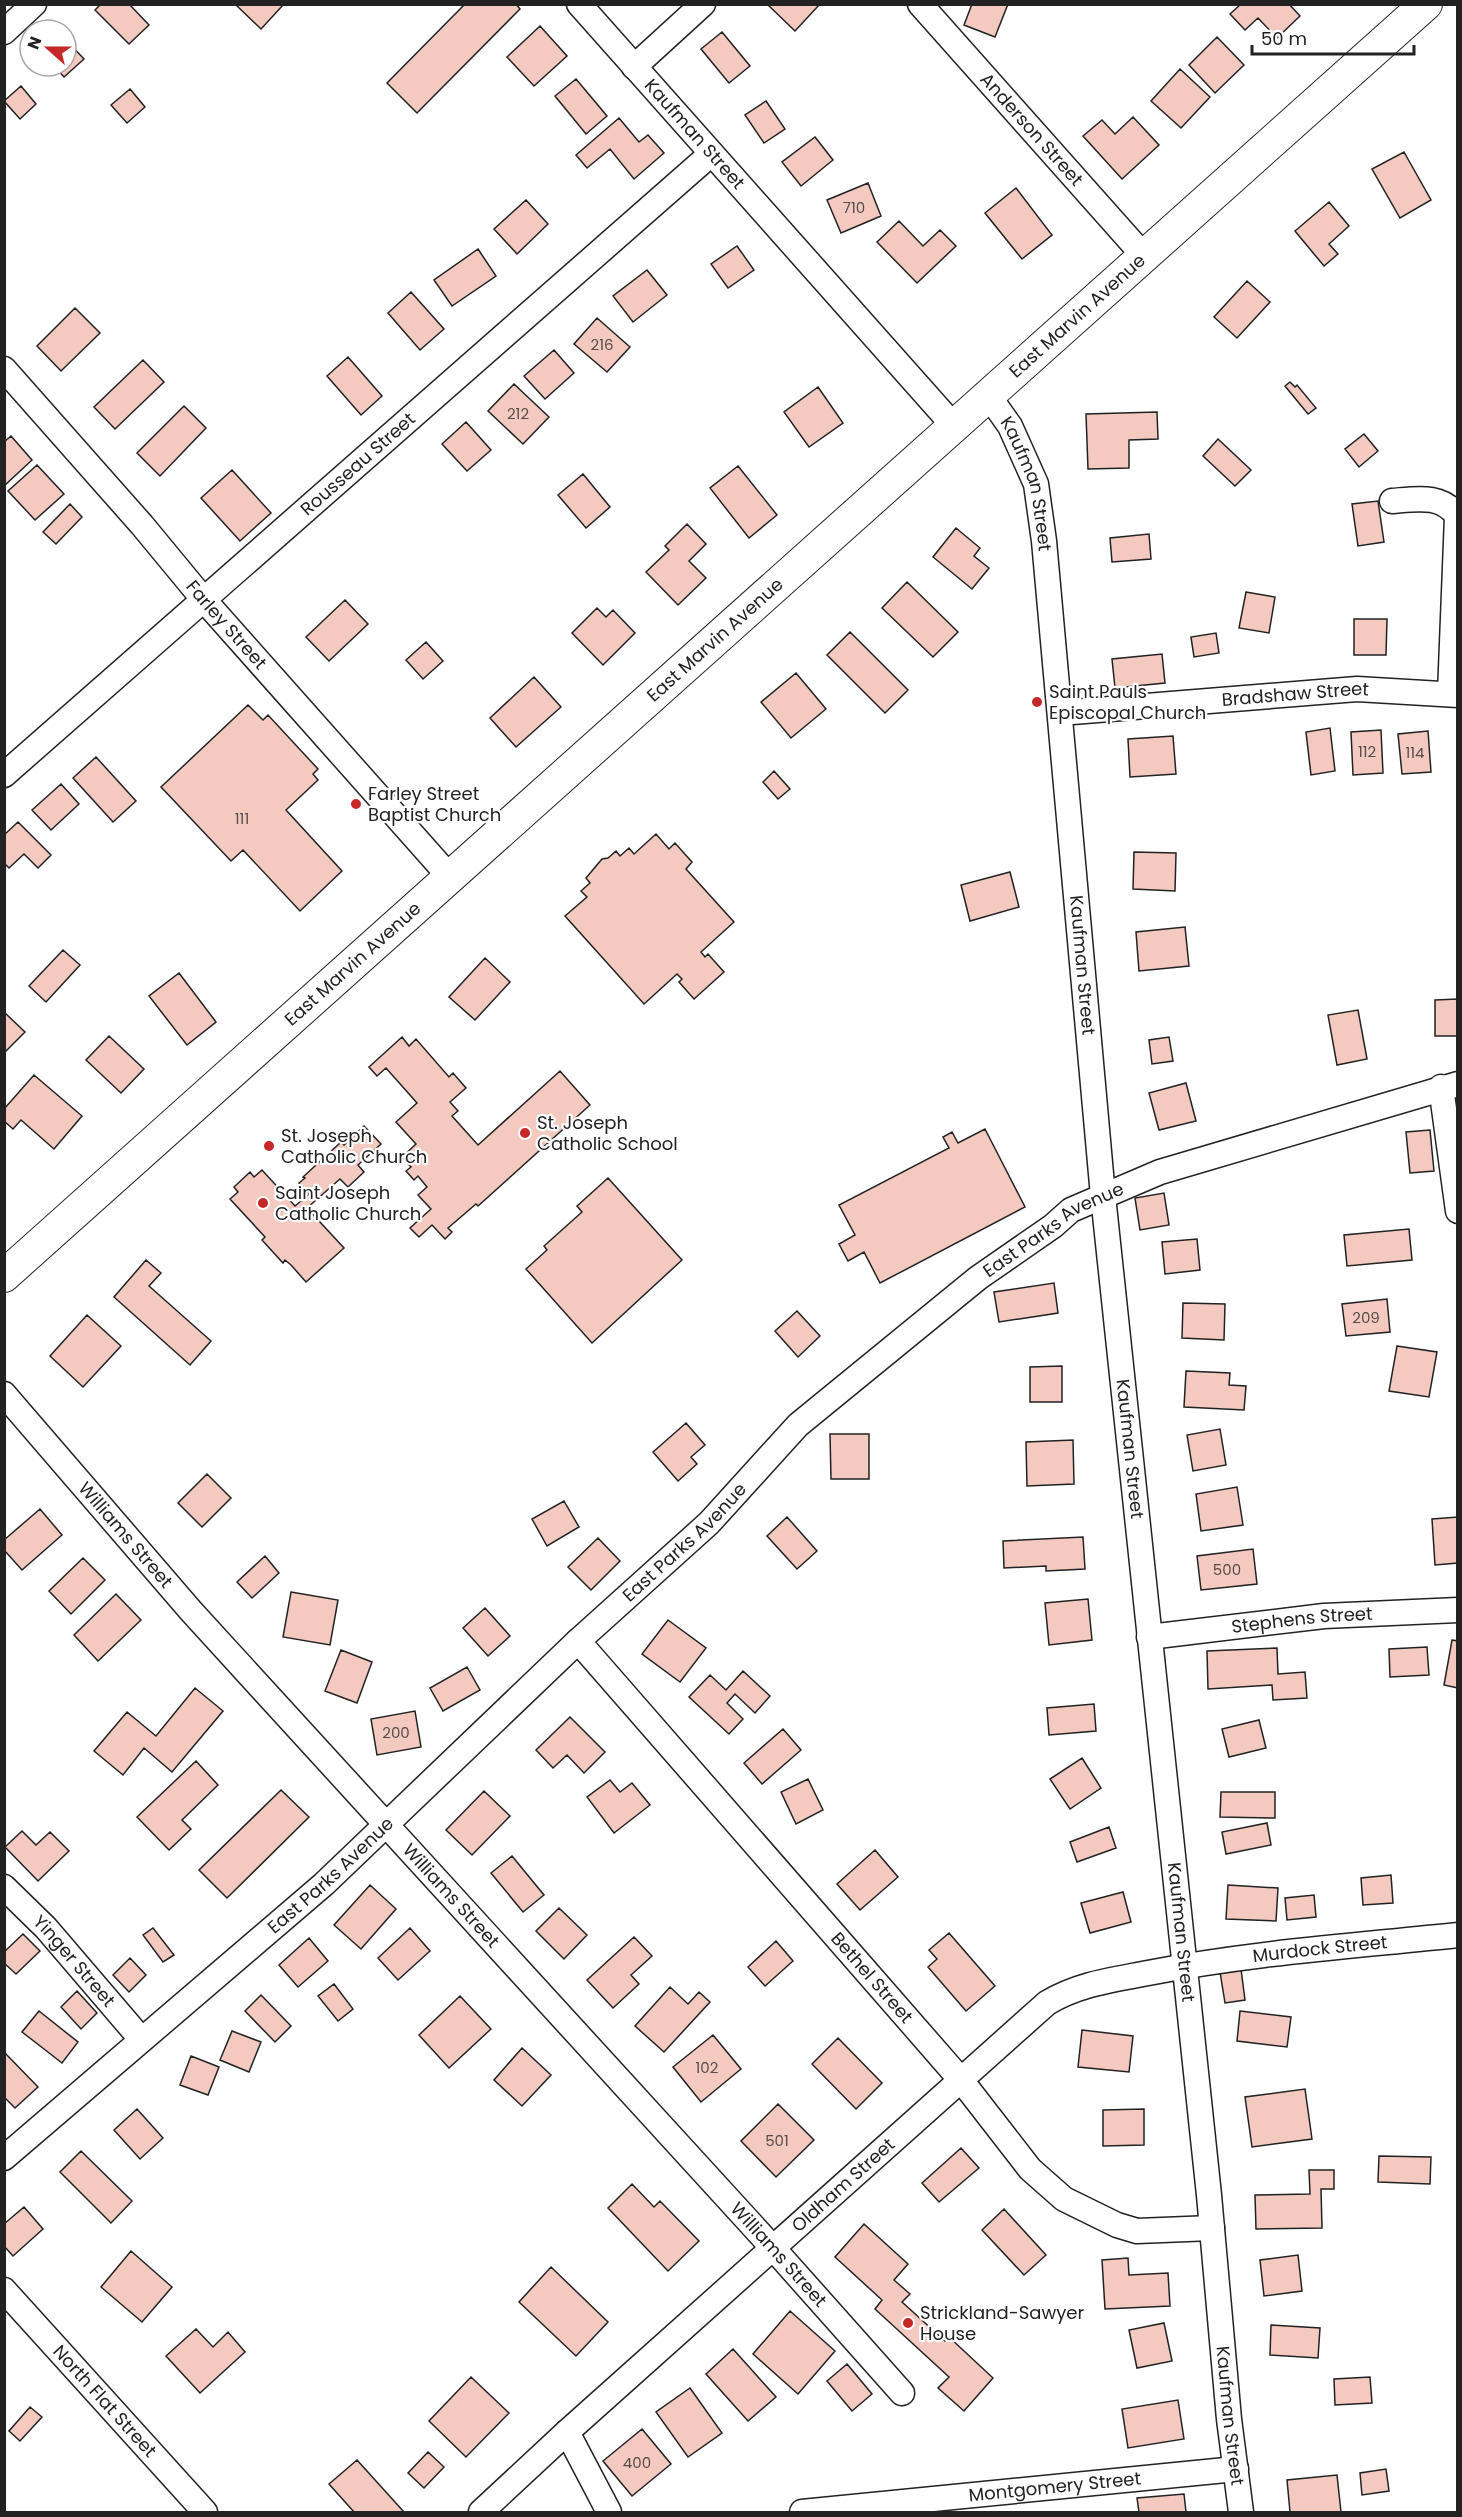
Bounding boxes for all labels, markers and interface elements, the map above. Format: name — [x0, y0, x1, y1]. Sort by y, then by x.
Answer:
north arrow — [18, 18, 78, 78]
scale bar — [1252, 18, 1414, 56]
text: 50 m — [1261, 26, 1307, 51]
text: N — [22, 33, 47, 53]
street label: Anderson Street — [975, 67, 1089, 191]
street label: Kaufman Street — [639, 73, 751, 194]
house number: 710 — [843, 197, 865, 218]
street label: East Marvin Avenue — [1003, 248, 1151, 383]
house number: 216 — [591, 334, 613, 355]
house number: 212 — [507, 403, 529, 424]
street label: Rousseau Street — [295, 406, 420, 521]
street label: Kaufman Street — [995, 411, 1058, 552]
street label: East Marvin Avenue — [641, 572, 788, 707]
street label: Farley Street — [181, 575, 273, 675]
street label: Bradshaw Street — [1221, 676, 1370, 712]
place label: Saint Pauls Episcopal Church — [1049, 679, 1206, 725]
marker: Saint Pauls Episcopal Church — [1030, 695, 1044, 709]
house number: 112 — [1358, 741, 1376, 762]
house number: 114 — [1405, 742, 1425, 763]
place label: Farley Street Baptist Church — [368, 781, 501, 827]
marker: Farley Street Baptist Church — [349, 797, 363, 811]
house number: 111 — [235, 808, 249, 829]
street label: Kaufman Street — [1064, 894, 1101, 1036]
street label: East Marvin Avenue — [279, 896, 426, 1031]
place label: St. Joseph Catholic School — [537, 1110, 678, 1156]
place label: St. Joseph Catholic Church — [281, 1123, 427, 1169]
marker: St. Joseph Catholic School — [518, 1126, 532, 1140]
marker: St. Joseph Catholic Church — [262, 1139, 276, 1153]
street label: East Parks Avenue — [978, 1176, 1127, 1283]
place label: Saint Joseph Catholic Church — [275, 1180, 421, 1226]
marker: Saint Joseph Catholic Church — [256, 1196, 270, 1210]
house number: 209 — [1352, 1307, 1380, 1328]
street label: Kaufman Street — [1110, 1378, 1150, 1520]
street label: Williams Street — [73, 1476, 179, 1593]
street label: East Parks Avenue — [617, 1477, 752, 1607]
house number: 500 — [1213, 1559, 1241, 1580]
street label: Stephens Street — [1230, 1601, 1373, 1639]
house number: 200 — [382, 1722, 410, 1743]
street label: East Parks Avenue — [262, 1811, 399, 1939]
street label: Williams Street — [397, 1838, 506, 1953]
street label: Kaufman Street — [1162, 1861, 1201, 2003]
street label: Yinger Street — [28, 1909, 121, 2012]
street label: Bethel Street — [826, 1927, 919, 2028]
street label: Murdock Street — [1251, 1929, 1388, 1968]
house number: 102 — [696, 2057, 718, 2078]
house number: 501 — [765, 2130, 789, 2151]
street label: Oldham Street — [786, 2132, 900, 2238]
street label: Williams Street — [725, 2197, 833, 2312]
place label: Strickland-Sawyer House — [920, 2300, 1084, 2346]
marker: Strickland-Sawyer House — [901, 2316, 915, 2330]
street label: North Flat Street — [48, 2339, 163, 2462]
street label: Kaufman Street — [1211, 2345, 1250, 2487]
house number: 400 — [623, 2452, 651, 2473]
street label: Montgomery Street — [967, 2465, 1142, 2507]

